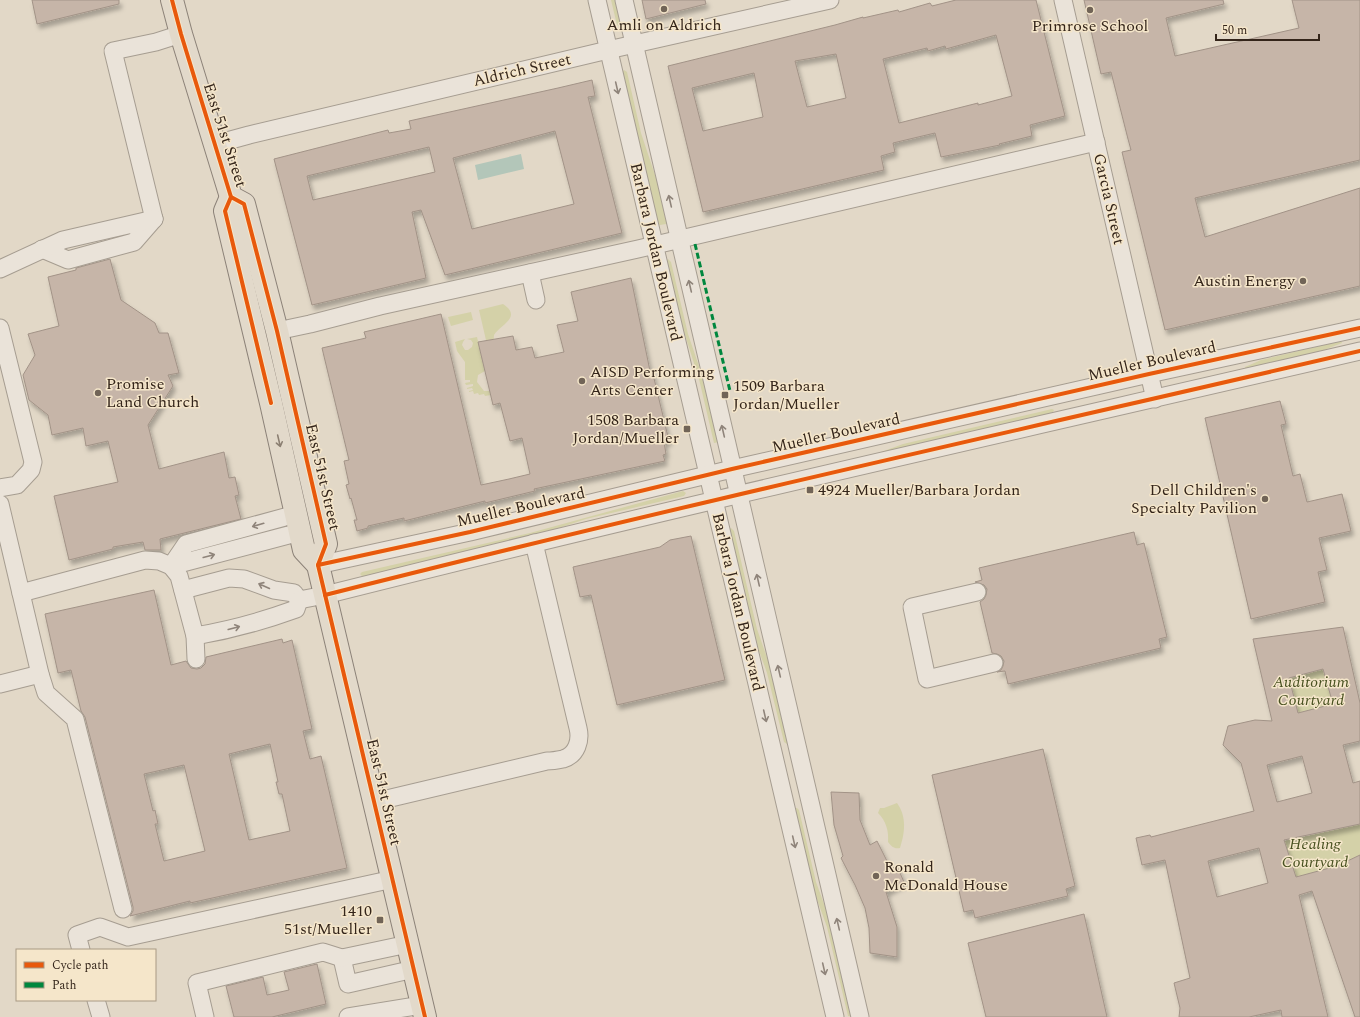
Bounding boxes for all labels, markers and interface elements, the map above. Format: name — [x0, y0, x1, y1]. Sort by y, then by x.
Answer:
marker: Amli on Aldrich — [659, 4, 669, 14]
marker: Primrose School — [1085, 5, 1095, 15]
place label: Amli on Aldrich — [606, 13, 722, 37]
place label: Primrose School — [1032, 14, 1148, 38]
scale bar — [1216, 16, 1319, 42]
text: 50 m — [1222, 21, 1247, 40]
street label: Aldrich Street — [471, 47, 574, 93]
street label: East 51st Street — [197, 79, 253, 191]
one-way arrow — [614, 81, 622, 94]
street label: Garcia Street — [1087, 151, 1131, 247]
street label: Barbara Jordan Boulevard — [624, 160, 688, 344]
one-way arrow — [666, 195, 674, 208]
place label: Austin Energy — [1193, 269, 1296, 293]
marker: Austin Energy — [1298, 276, 1308, 286]
one-way arrow — [685, 279, 693, 292]
street label: Mueller Boulevard — [1085, 335, 1219, 387]
place label: AISD Performing Arts Center — [590, 360, 714, 402]
place label: Promise Land Church — [106, 372, 199, 414]
place label: 1509 Barbara Jordan/Mueller — [733, 374, 840, 416]
marker: AISD Performing Arts Center — [577, 376, 587, 386]
marker: Promise Land Church — [93, 388, 103, 398]
marker: 1509 Barbara Jordan/Mueller — [720, 390, 730, 400]
street label: Mueller Boulevard — [769, 407, 903, 459]
place label: 1508 Barbara Jordan/Mueller — [572, 408, 679, 450]
street label: East 51st Street — [299, 421, 347, 533]
marker: 1508 Barbara Jordan/Mueller — [682, 424, 692, 434]
one-way arrow — [719, 424, 727, 437]
one-way arrow — [276, 434, 284, 447]
place label: 4924 Mueller/Barbara Jordan — [818, 478, 1020, 502]
place label: Dell Children's Specialty Pavilion — [1131, 478, 1257, 520]
street label: Mueller Boulevard — [454, 481, 588, 533]
marker: 4924 Mueller/Barbara Jordan — [805, 485, 815, 495]
marker: Dell Children's Specialty Pavilion — [1260, 494, 1270, 504]
street label: Barbara Jordan Boulevard — [706, 510, 770, 694]
one-way arrow — [252, 522, 265, 529]
one-way arrow — [202, 552, 215, 559]
one-way arrow — [753, 574, 761, 587]
one-way arrow — [259, 582, 271, 590]
one-way arrow — [227, 624, 240, 631]
one-way arrow — [775, 664, 782, 677]
park label: Auditorium Courtyard — [1272, 670, 1350, 712]
one-way arrow — [761, 709, 769, 722]
street label: East 51st Street — [360, 736, 408, 848]
park label: Healing Courtyard — [1282, 832, 1348, 874]
one-way arrow — [791, 836, 799, 849]
place label: Ronald McDonald House — [884, 855, 1008, 897]
marker: Ronald McDonald House — [871, 871, 881, 881]
place label: 1410 51st/Mueller — [284, 899, 372, 941]
marker: 1410 51st/Mueller — [375, 915, 385, 925]
one-way arrow — [834, 918, 841, 931]
legend — [16, 949, 156, 1001]
text: Cycle path — [52, 956, 109, 975]
one-way arrow — [821, 962, 828, 975]
text: Path — [52, 976, 77, 995]

